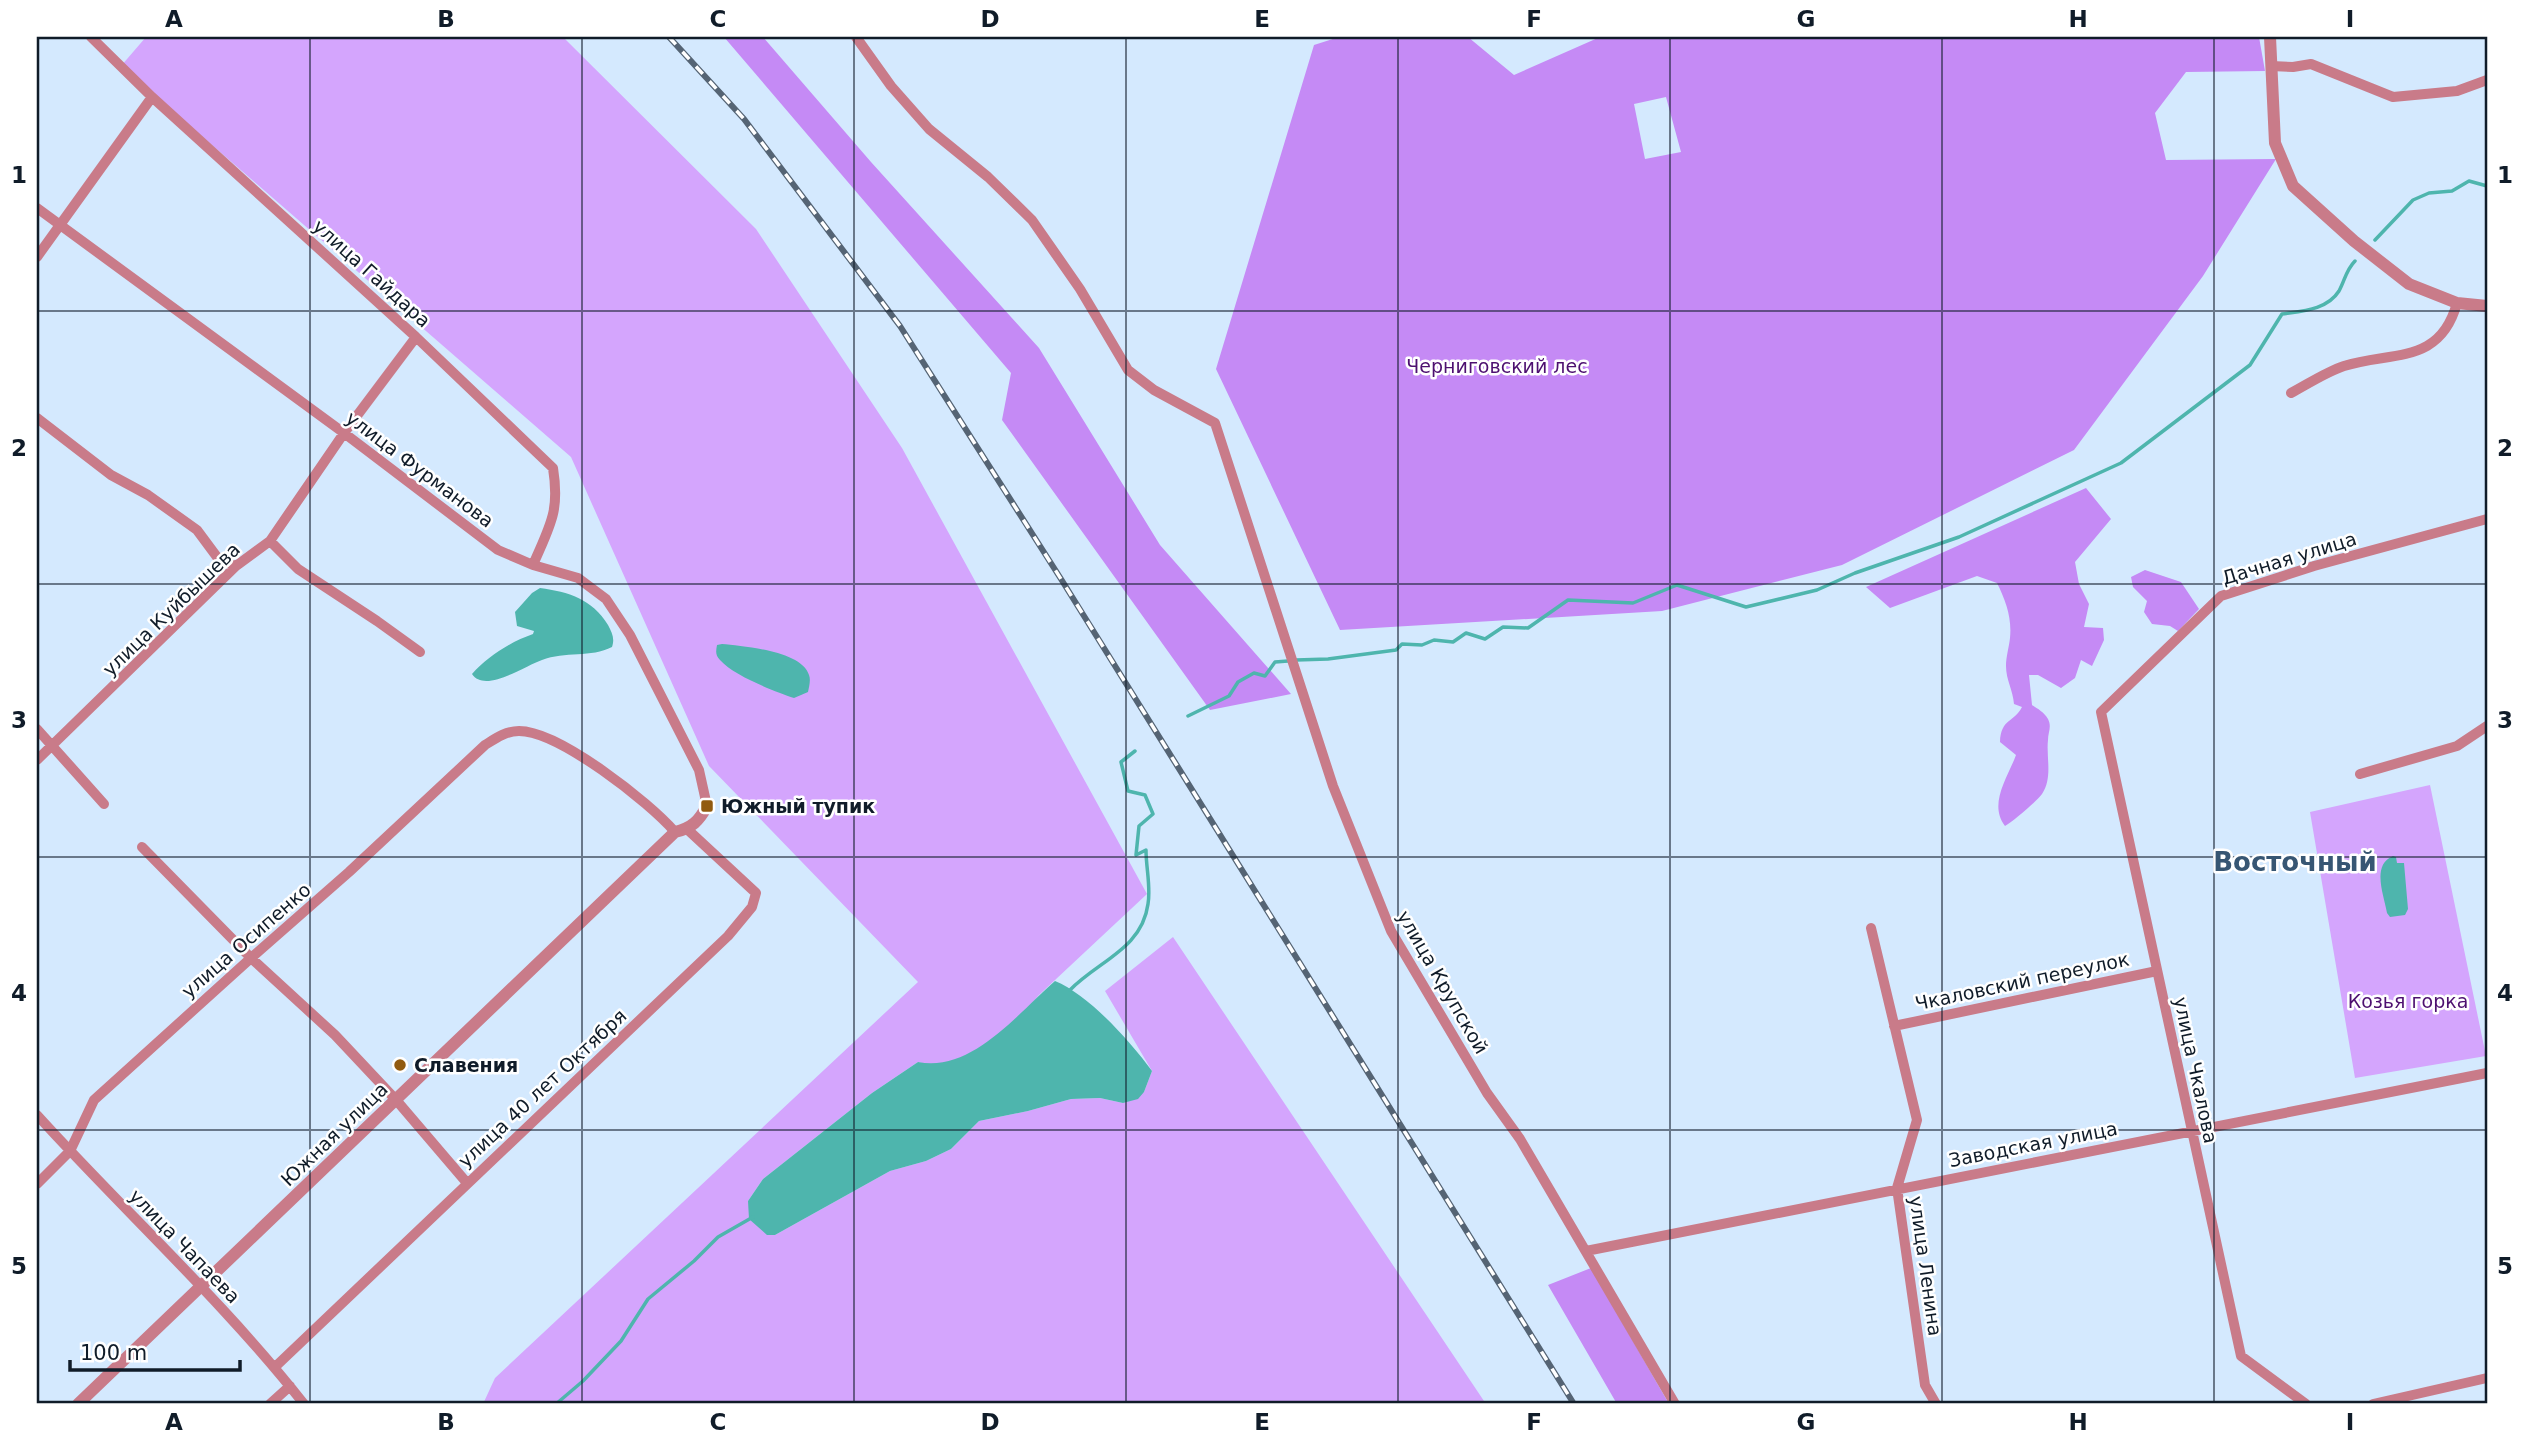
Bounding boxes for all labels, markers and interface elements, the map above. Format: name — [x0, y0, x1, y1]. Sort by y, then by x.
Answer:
text: A — [165, 6, 183, 32]
text: B — [437, 6, 455, 32]
text: C — [710, 6, 726, 32]
text: D — [980, 6, 1000, 32]
text: E — [1254, 6, 1270, 32]
text: F — [1526, 6, 1542, 32]
text: G — [1797, 6, 1815, 32]
text: H — [2068, 6, 2088, 32]
text: I — [2346, 6, 2354, 32]
text: 1 — [11, 162, 27, 188]
text: 1 — [2497, 162, 2513, 188]
street label: улица Гайдара — [309, 214, 435, 332]
park label: Черниговский лес — [1406, 355, 1588, 377]
street label: улица Фурманова — [342, 406, 498, 532]
text: 2 — [11, 435, 27, 461]
text: 2 — [2497, 435, 2513, 461]
street label: Дачная улица — [2219, 527, 2359, 589]
street label: улица Куйбышева — [98, 538, 244, 680]
text: 3 — [11, 707, 27, 733]
text: 3 — [2497, 707, 2513, 733]
place label: Южный тупик — [721, 795, 875, 817]
marker: Южный тупик — [699, 798, 715, 814]
district label: Восточный — [2213, 847, 2377, 877]
street label: улица Осипенко — [177, 878, 315, 1002]
street label: улица Крупской — [1393, 907, 1493, 1057]
street label: Чкаловский переулок — [1913, 948, 2131, 1014]
text: 4 — [11, 980, 27, 1006]
text: 4 — [2497, 980, 2513, 1006]
park label: Козья горка — [2348, 990, 2468, 1012]
street label: улица Чкалова — [2170, 995, 2222, 1145]
street label: улица 40 лет Октября — [453, 1004, 631, 1172]
place label: Славения — [414, 1054, 518, 1076]
marker: Славения — [392, 1057, 408, 1073]
street label: Южная улица — [276, 1078, 392, 1190]
street label: Заводская улица — [1947, 1117, 2119, 1171]
street label: улица Чапаева — [125, 1185, 245, 1307]
street label: улица Ленина — [1905, 1195, 1947, 1337]
text: 5 — [11, 1253, 27, 1279]
text: 5 — [2497, 1253, 2513, 1279]
scale bar — [70, 1329, 240, 1373]
text: 100 m — [80, 1341, 147, 1365]
text: A — [165, 1409, 183, 1435]
text: B — [437, 1409, 455, 1435]
text: C — [710, 1409, 726, 1435]
text: D — [980, 1409, 1000, 1435]
text: E — [1254, 1409, 1270, 1435]
text: F — [1526, 1409, 1542, 1435]
text: G — [1797, 1409, 1815, 1435]
text: H — [2068, 1409, 2088, 1435]
text: I — [2346, 1409, 2354, 1435]

